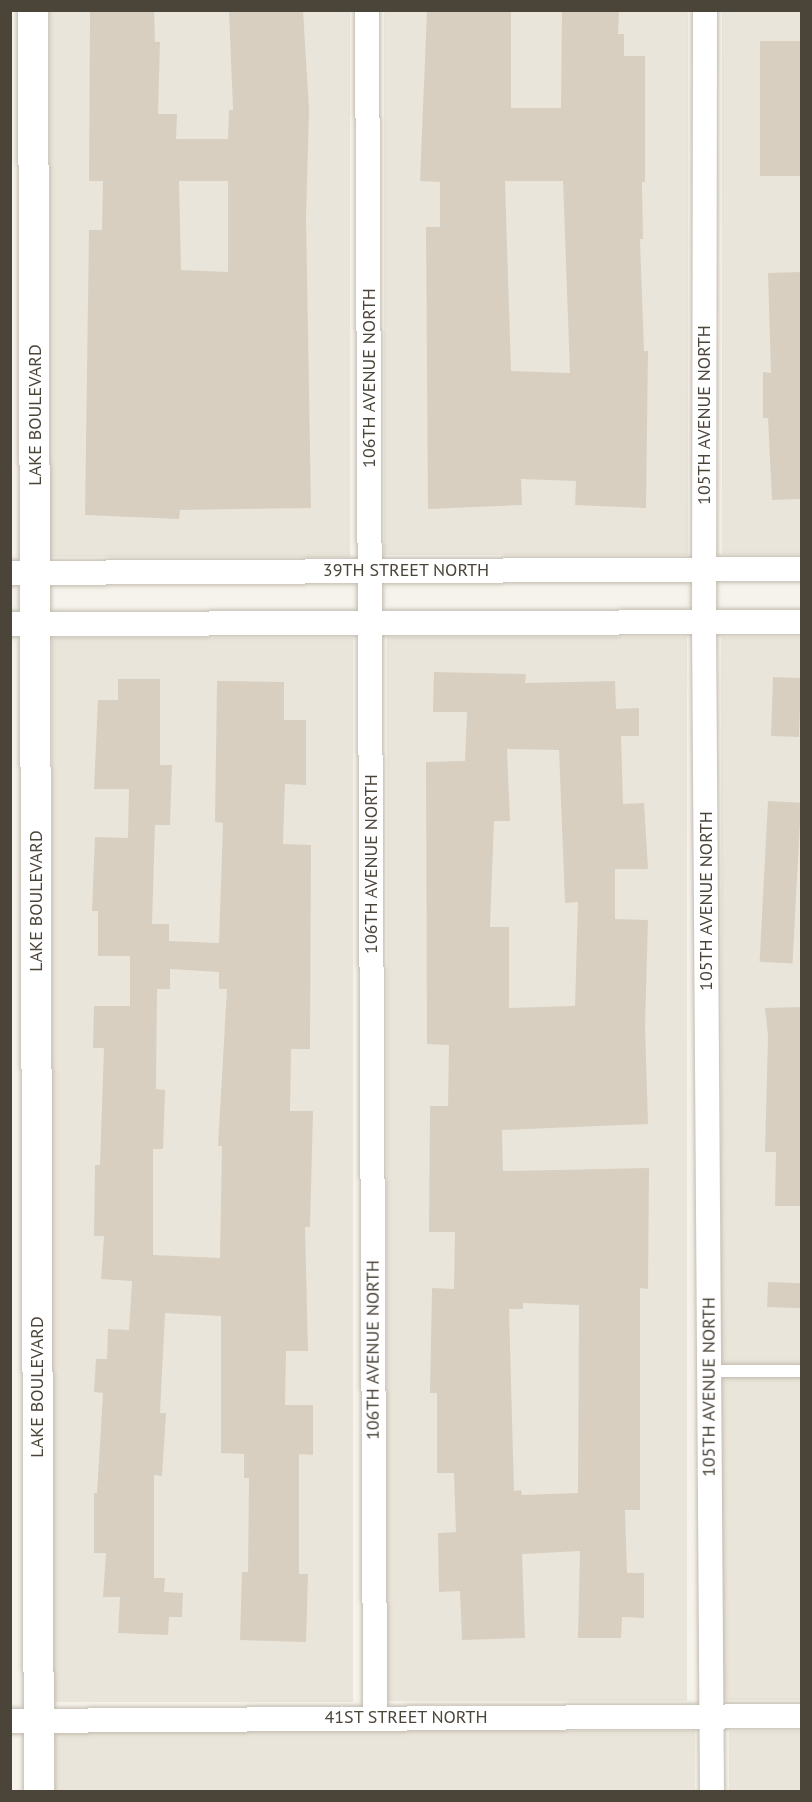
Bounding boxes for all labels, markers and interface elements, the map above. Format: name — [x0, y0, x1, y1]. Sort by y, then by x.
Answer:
street label: 106TH AVENUE NORTH — [358, 288, 380, 468]
street label: 105TH AVENUE NORTH — [693, 325, 715, 505]
street label: LAKE BOULEVARD — [24, 344, 46, 486]
street label: 39TH STREET NORTH — [323, 559, 489, 581]
street label: 106TH AVENUE NORTH — [360, 774, 382, 954]
street label: 105TH AVENUE NORTH — [695, 811, 717, 991]
street label: LAKE BOULEVARD — [25, 830, 47, 972]
street label: 106TH AVENUE NORTH — [362, 1260, 384, 1440]
street label: 105TH AVENUE NORTH — [698, 1297, 720, 1477]
street label: LAKE BOULEVARD — [26, 1316, 48, 1458]
street label: 41ST STREET NORTH — [324, 1706, 488, 1728]

